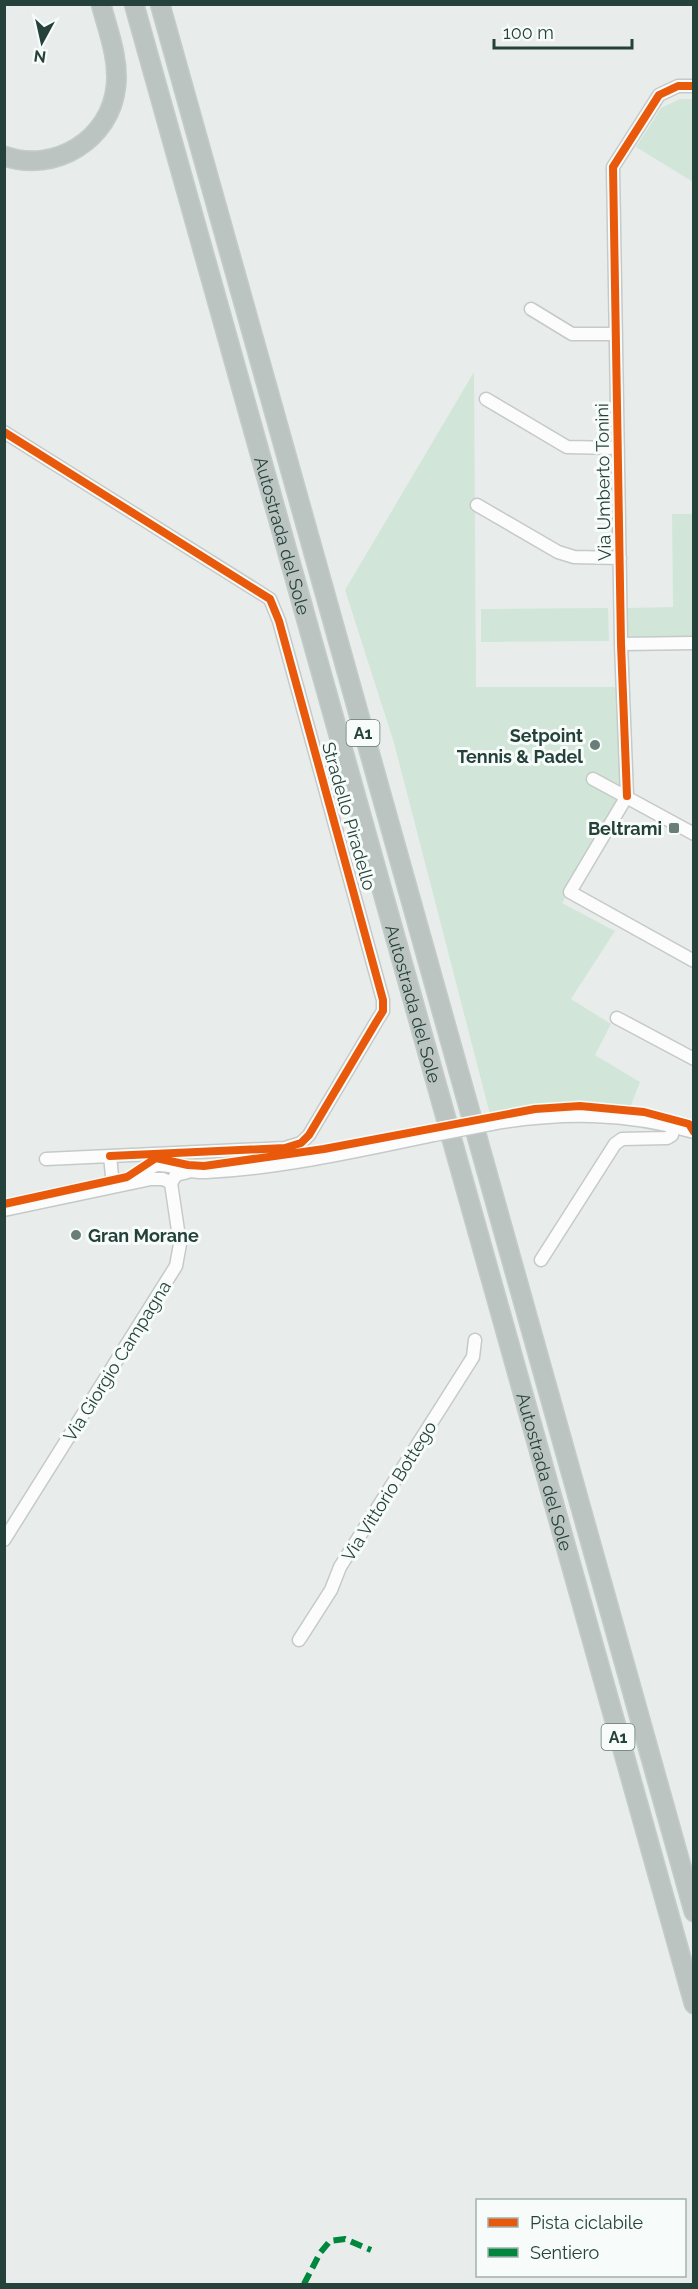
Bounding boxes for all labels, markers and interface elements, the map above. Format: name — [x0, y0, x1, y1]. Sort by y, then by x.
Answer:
north arrow — [12, 12, 72, 72]
scale bar — [494, 12, 632, 50]
text: 100 m — [503, 22, 554, 43]
text: N — [33, 46, 47, 67]
street label: Via Umberto Tonini — [591, 403, 615, 561]
street label: Autostrada del Sole — [251, 454, 315, 618]
road number: A1 — [346, 720, 380, 746]
place label: Setpoint Tennis & Padel — [457, 725, 583, 767]
marker: Setpoint Tennis & Padel — [588, 738, 602, 752]
street label: Stradello Piradello — [318, 739, 380, 893]
place label: Beltrami — [588, 818, 662, 839]
marker: Beltrami — [667, 821, 681, 835]
street label: Autostrada del Sole — [382, 922, 446, 1086]
place label: Gran Morane — [88, 1225, 199, 1246]
marker: Gran Morane — [69, 1228, 83, 1242]
street label: Via Giorgio Campagna — [59, 1277, 175, 1445]
street label: Autostrada del Sole — [513, 1390, 577, 1554]
street label: Via Vittorio Bottego — [337, 1417, 441, 1565]
road number: A1 — [602, 1724, 634, 1750]
legend — [476, 2199, 686, 2277]
text: Pista ciclabile — [530, 2212, 644, 2233]
text: Sentiero — [530, 2242, 599, 2263]

